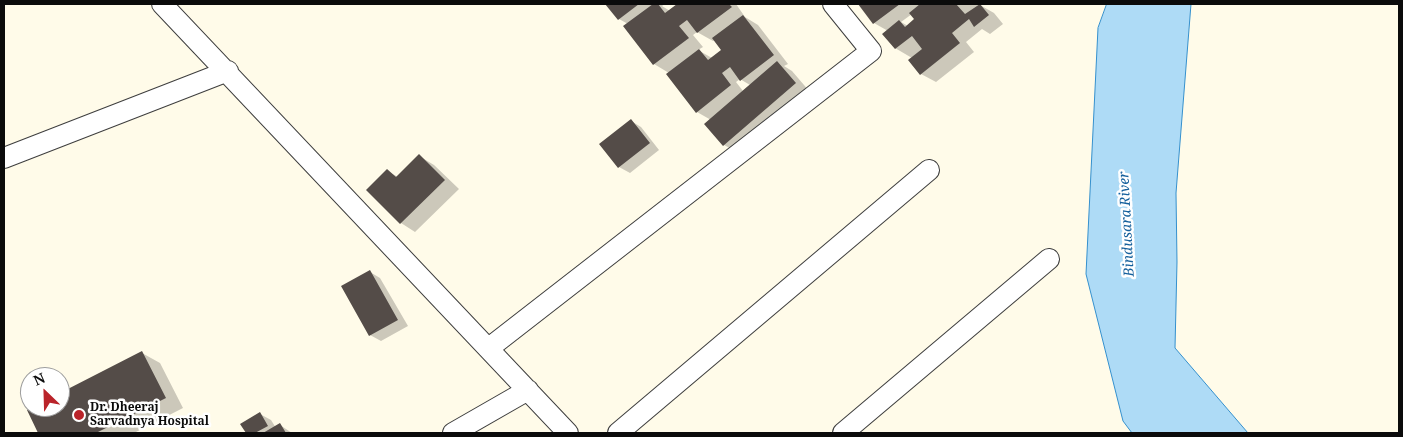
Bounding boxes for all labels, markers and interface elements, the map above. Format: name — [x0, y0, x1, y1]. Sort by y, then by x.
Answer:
water label: Bindusara River — [1116, 171, 1138, 277]
north arrow — [20, 367, 70, 417]
text: N — [30, 368, 48, 390]
place label: Dr. Dheeraj Sarvadnya Hospital — [90, 401, 209, 429]
marker: Dr. Dheeraj Sarvadnya Hospital — [72, 408, 86, 422]

